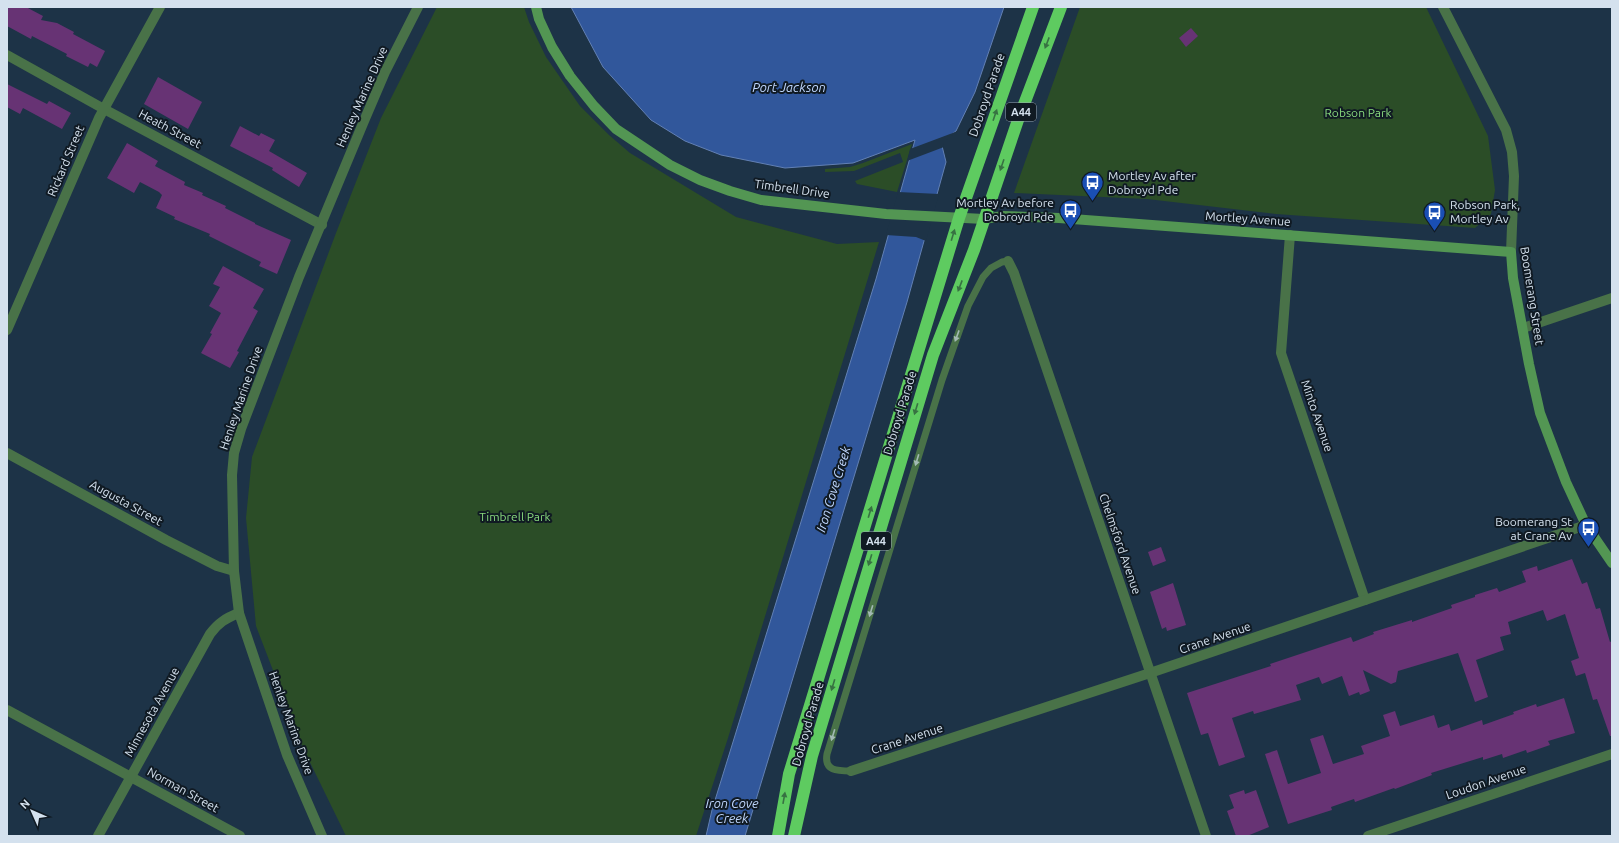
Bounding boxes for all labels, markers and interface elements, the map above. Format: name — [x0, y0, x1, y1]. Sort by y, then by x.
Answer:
one-way arrow — [1044, 38, 1050, 50]
street label: Henley Marine Drive — [333, 44, 390, 149]
street label: Dobroyd Parade — [966, 52, 1007, 138]
water label: Port Jackson — [752, 80, 826, 94]
road number: A44 — [1006, 103, 1036, 121]
park label: Robson Park — [1324, 106, 1392, 119]
street label: Heath Street — [137, 107, 204, 151]
one-way arrow — [992, 109, 998, 121]
street label: Rickard Street — [45, 123, 86, 198]
one-way arrow — [999, 160, 1005, 172]
place label: Mortley Av after Dobroyd Pde — [1108, 169, 1196, 196]
bus stop icon: Mortley Av after Dobroyd Pde — [1080, 170, 1106, 203]
street label: Timbrell Drive — [754, 177, 831, 200]
place label: Mortley Av before Dobroyd Pde — [956, 196, 1054, 223]
bus stop icon: Mortley Av before Dobroyd Pde — [1057, 197, 1083, 230]
place label: Robson Park, Mortley Av — [1450, 198, 1520, 225]
bus stop icon: Robson Park, Mortley Av — [1422, 199, 1448, 232]
street label: Mortley Avenue — [1205, 209, 1291, 228]
one-way arrow — [950, 229, 956, 241]
street label: Boomerang Street — [1518, 246, 1547, 346]
one-way arrow — [956, 281, 962, 293]
one-way arrow — [954, 331, 960, 343]
street label: Henley Marine Drive — [217, 344, 264, 451]
street label: Dobroyd Parade — [881, 369, 918, 456]
street label: Minto Avenue — [1299, 378, 1336, 453]
one-way arrow — [913, 403, 919, 415]
water label: Iron Cove Creek — [813, 444, 853, 534]
one-way arrow — [914, 454, 920, 466]
street label: Augusta Street — [88, 477, 165, 528]
street label: Chelmsford Avenue — [1097, 492, 1144, 596]
one-way arrow — [867, 506, 873, 518]
park label: Timbrell Park — [479, 510, 551, 523]
place label: Boomerang St at Crane Av — [1495, 515, 1572, 542]
bus stop icon: Boomerang St at Crane Av — [1575, 516, 1601, 549]
road number: A44 — [861, 532, 891, 550]
one-way arrow — [867, 554, 873, 566]
one-way arrow — [868, 605, 874, 617]
street label: Crane Avenue — [1177, 619, 1252, 656]
street label: Minnesota Avenue — [122, 665, 181, 759]
street label: Henley Marine Drive — [267, 669, 316, 776]
one-way arrow — [830, 679, 836, 691]
street label: Dobroyd Parade — [789, 680, 826, 768]
street label: Crane Avenue — [869, 721, 944, 756]
one-way arrow — [830, 729, 836, 741]
street label: Loudon Avenue — [1444, 762, 1528, 801]
street label: Norman Street — [145, 765, 222, 815]
north arrow — [12, 791, 52, 831]
one-way arrow — [781, 791, 787, 804]
water label: Iron Cove Creek — [706, 796, 759, 825]
text: N — [18, 797, 32, 811]

